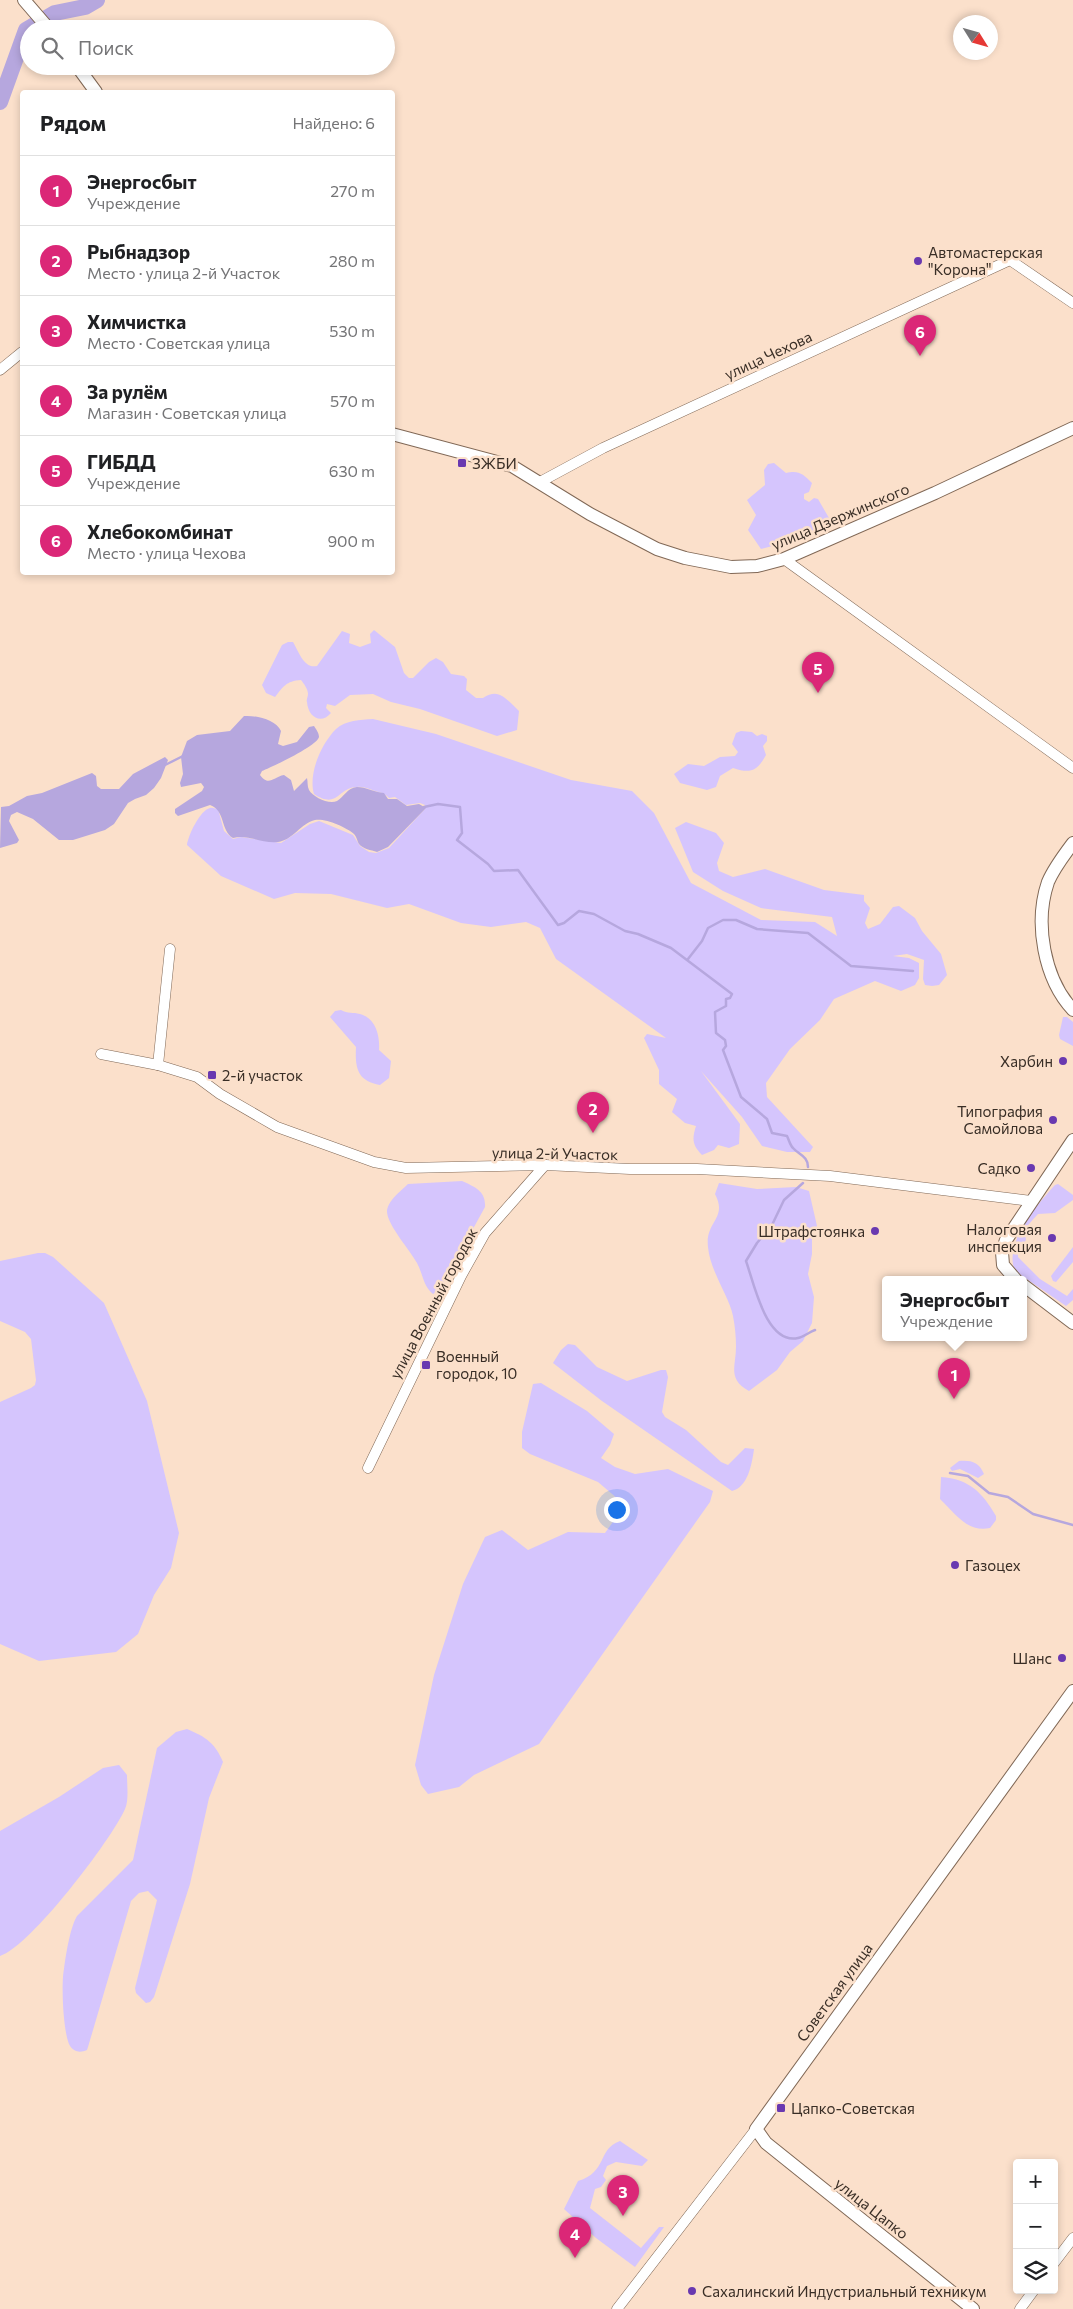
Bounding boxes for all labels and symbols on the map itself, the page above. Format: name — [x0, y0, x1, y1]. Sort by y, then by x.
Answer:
north arrow — [953, 15, 998, 60]
place label: Автомастерская "Корона" — [928, 243, 1043, 278]
marker: Автомастерская "Корона" — [912, 255, 924, 267]
pin: 6 — [904, 315, 936, 356]
street label: улица Чехова — [721, 327, 815, 383]
place label: ЗЖБИ — [472, 454, 517, 472]
marker: ЗЖБИ — [456, 457, 468, 469]
street label: улица Дзержинского — [768, 479, 912, 553]
pin: 5 — [802, 652, 834, 693]
place label: Харбин — [1000, 1052, 1053, 1070]
marker: Харбин — [1057, 1055, 1069, 1067]
place label: 2-й участок — [222, 1066, 303, 1084]
marker: 2-й участок — [206, 1069, 218, 1081]
pin: 2 — [577, 1092, 609, 1133]
place label: Типография Самойлова — [957, 1102, 1043, 1137]
marker: Типография Самойлова — [1047, 1114, 1059, 1126]
street label: улица 2-й Участок — [492, 1143, 618, 1163]
place label: Садко — [978, 1159, 1021, 1177]
marker: Садко — [1025, 1162, 1037, 1174]
place label: Налоговая инспекция — [966, 1220, 1042, 1255]
place label: Штрафстоянка — [758, 1222, 865, 1240]
street label: улица Военный городок — [385, 1224, 481, 1382]
marker: Штрафстоянка — [869, 1225, 881, 1237]
marker: Налоговая инспекция — [1046, 1232, 1058, 1244]
place label: Военный городок, 10 — [436, 1347, 517, 1382]
pin: 1 — [938, 1358, 970, 1399]
marker: Военный городок, 10 — [420, 1359, 432, 1371]
your location — [604, 1497, 630, 1523]
place label: Газоцех — [965, 1556, 1021, 1574]
marker: Газоцех — [949, 1559, 961, 1571]
place label: Шанс — [1013, 1649, 1052, 1667]
marker: Шанс — [1056, 1652, 1068, 1664]
street label: Советская улица — [792, 1939, 876, 2045]
place label: Цапко-Советская — [791, 2099, 915, 2117]
marker: Цапко-Советская — [775, 2102, 787, 2114]
street label: улица Цапко — [832, 2174, 912, 2242]
pin: 3 — [607, 2175, 639, 2216]
pin: 4 — [559, 2217, 591, 2258]
place label: Сахалинский Индустриальный техникум — [702, 2282, 986, 2300]
marker: Сахалинский Индустриальный техникум — [686, 2285, 698, 2297]

